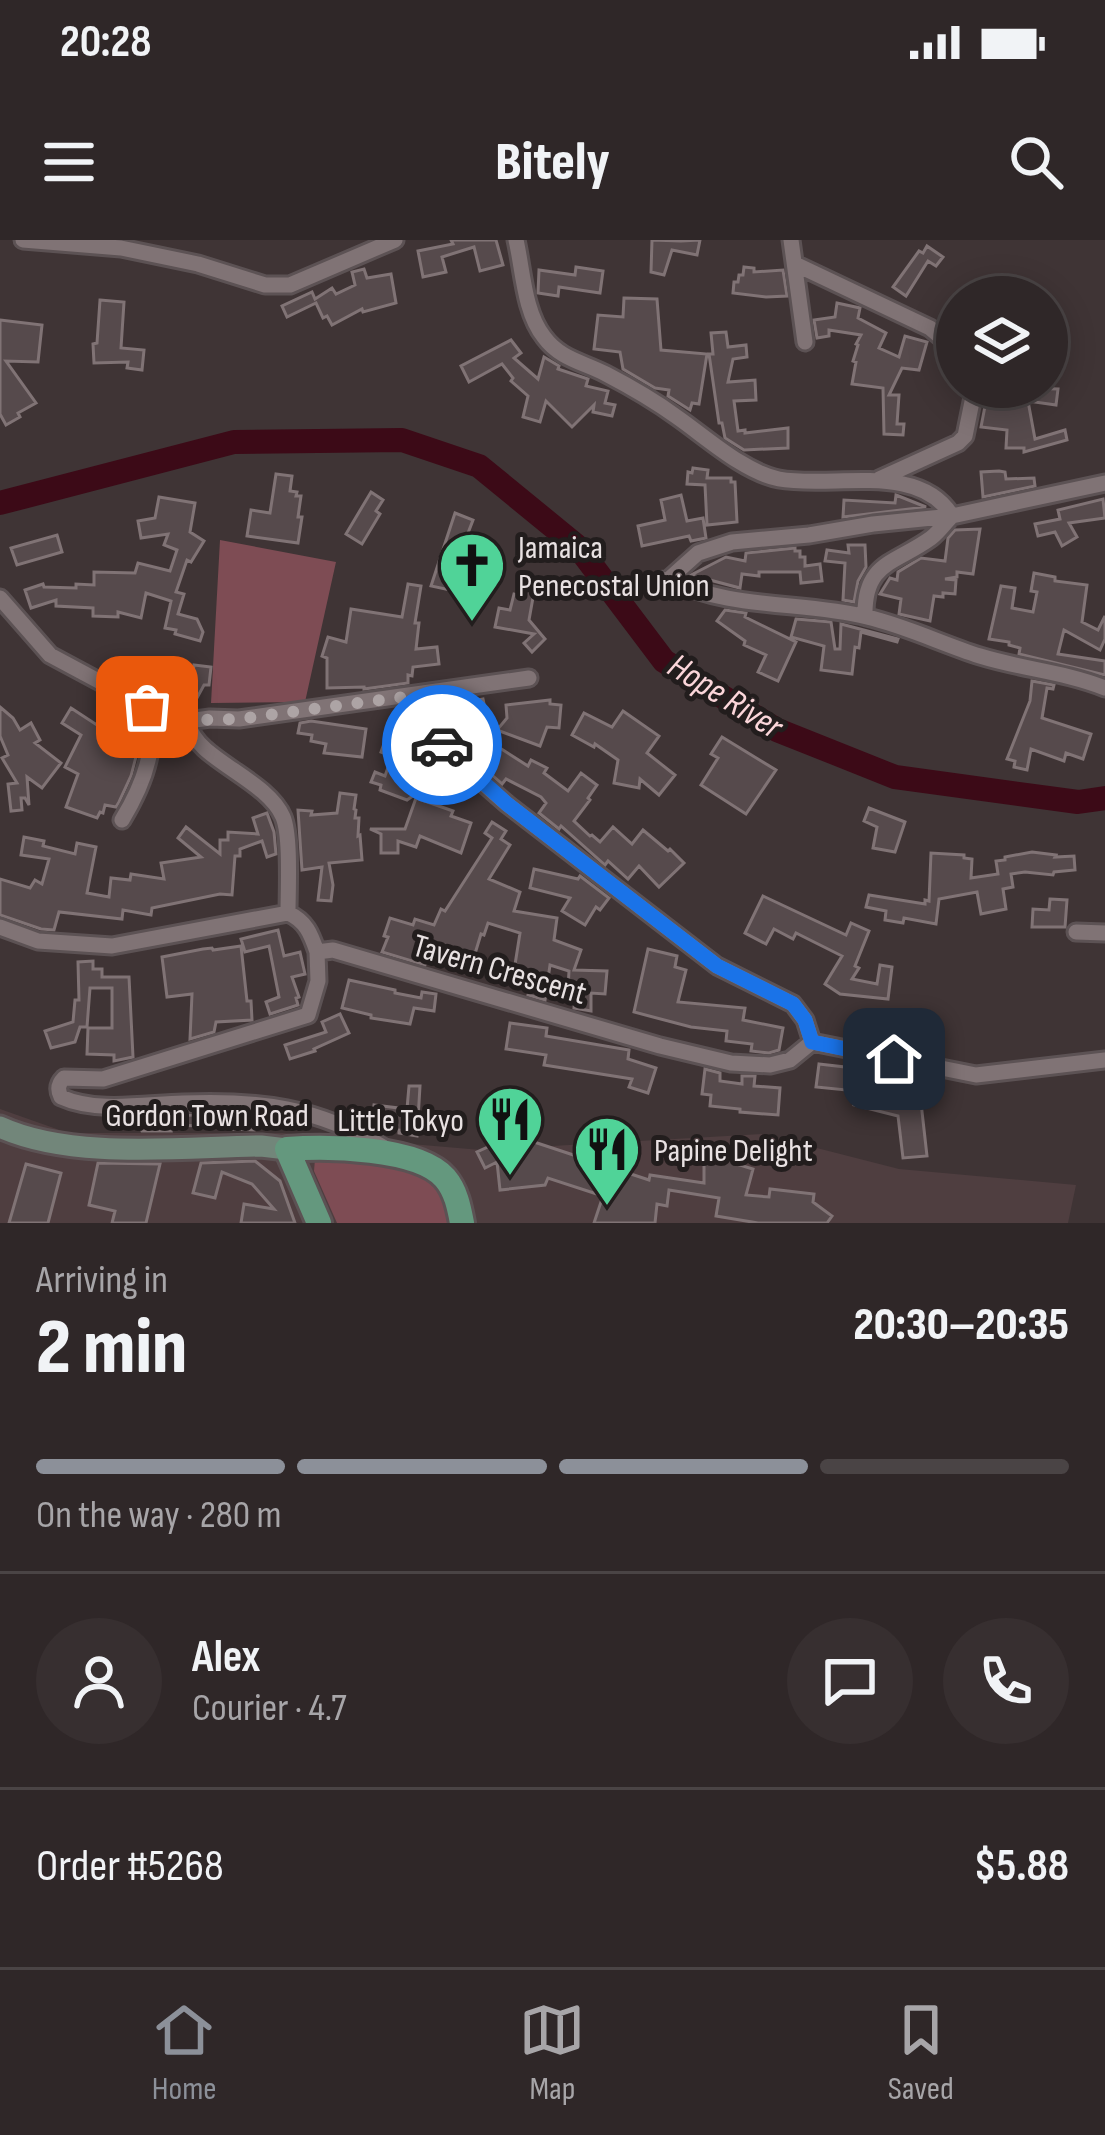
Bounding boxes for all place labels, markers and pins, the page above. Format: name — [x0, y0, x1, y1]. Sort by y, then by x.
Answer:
place label: Jamaica Penecostal Union — [517, 528, 710, 606]
church icon: Jamaica Penecostal Union — [437, 530, 507, 624]
pin — [96, 656, 198, 758]
pin — [843, 1008, 945, 1110]
restaurant icon: Little Tokyo — [475, 1084, 545, 1178]
place label: Little Tokyo — [337, 1101, 464, 1141]
restaurant icon: Papine Delight — [572, 1114, 642, 1208]
place label: Papine Delight — [654, 1131, 813, 1171]

